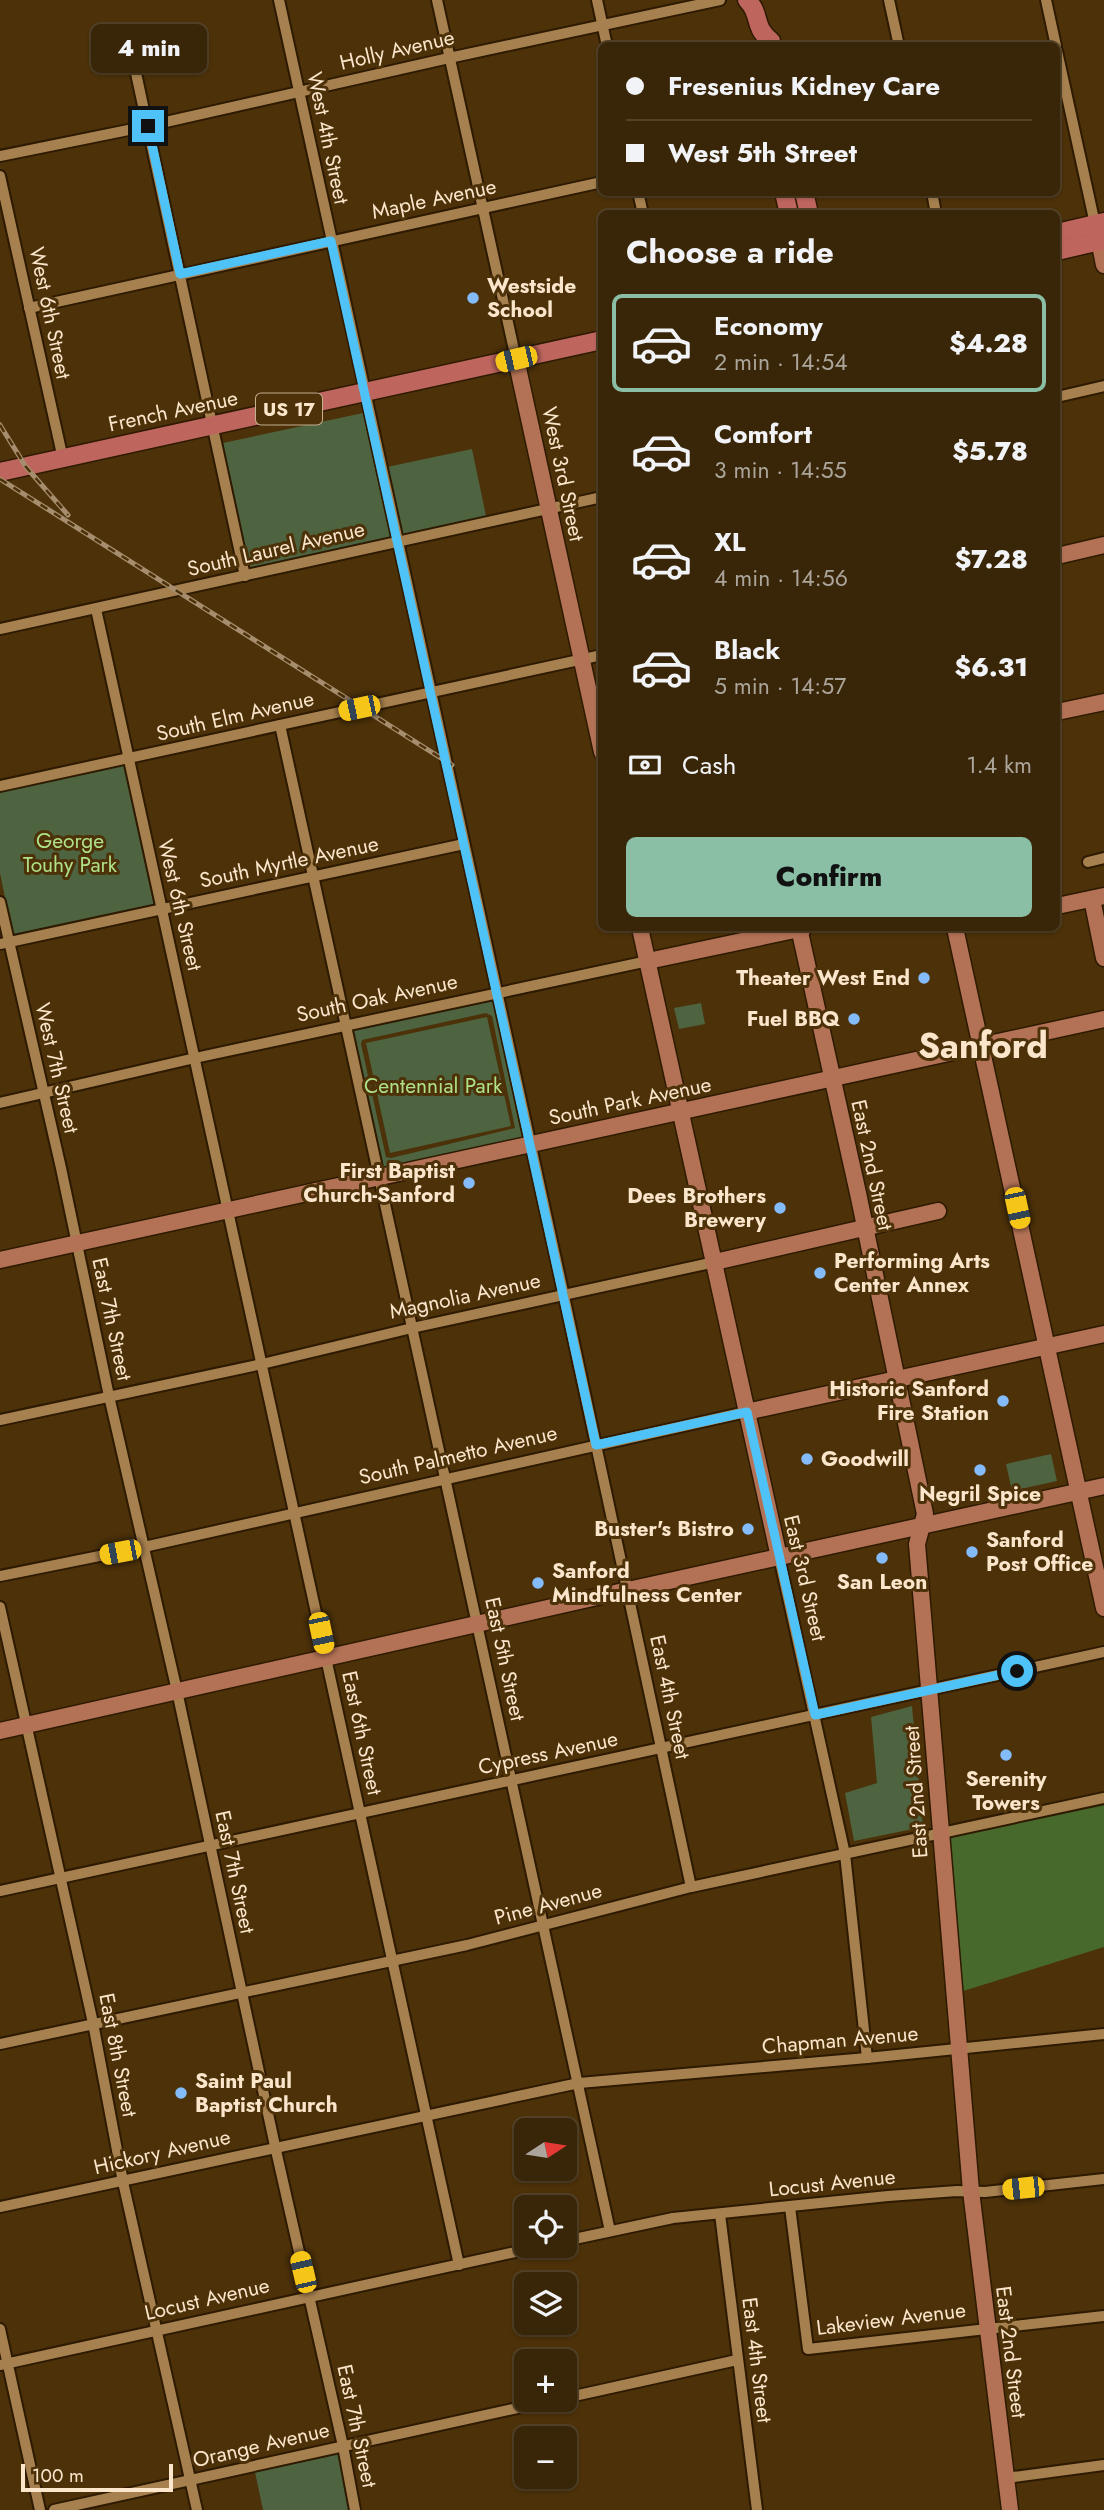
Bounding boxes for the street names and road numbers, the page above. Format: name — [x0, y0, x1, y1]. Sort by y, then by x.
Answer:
street label: Holly Avenue — [337, 22, 458, 78]
street label: West 4th Street — [299, 69, 357, 207]
street label: Maple Avenue — [369, 171, 499, 227]
street label: West 6th Street — [21, 244, 79, 382]
street label: French Avenue — [106, 383, 241, 439]
road number: US 17 — [256, 394, 322, 424]
street label: West 3rd Street — [534, 404, 592, 544]
street label: South Laurel Avenue — [184, 514, 368, 584]
street label: South Elm Avenue — [153, 683, 317, 749]
street label: South Myrtle Avenue — [197, 828, 381, 896]
street label: West 6th Street — [150, 836, 210, 974]
street label: South Oak Avenue — [294, 966, 461, 1030]
street label: West 7th Street — [27, 1000, 87, 1136]
street label: South Park Avenue — [546, 1069, 714, 1133]
street label: East 2nd Street — [844, 1097, 900, 1233]
street label: East 7th Street — [84, 1255, 140, 1383]
street label: Magnolia Avenue — [387, 1265, 543, 1327]
street label: South Palmetto Avenue — [356, 1418, 560, 1492]
street label: East 3rd Street — [776, 1512, 834, 1644]
street label: East 5th Street — [477, 1594, 533, 1724]
street label: East 4th Street — [642, 1632, 698, 1762]
street label: East 6th Street — [334, 1668, 390, 1798]
street label: Cypress Avenue — [475, 1724, 621, 1782]
street label: East 2nd Street — [896, 1725, 936, 1859]
street label: East 7th Street — [207, 1808, 263, 1936]
street label: Pine Avenue — [491, 1875, 605, 1933]
street label: East 8th Street — [91, 1991, 145, 2119]
street label: Chapman Avenue — [761, 2018, 920, 2062]
street label: Hickory Avenue — [91, 2122, 234, 2182]
street label: Locust Avenue — [767, 2161, 897, 2205]
street label: Locust Avenue — [142, 2270, 273, 2328]
street label: East 2nd Street — [988, 2284, 1034, 2420]
street label: Lakeview Avenue — [815, 2295, 968, 2343]
street label: East 4th Street — [734, 2296, 780, 2424]
street label: East 7th Street — [329, 2362, 385, 2490]
street label: Orange Avenue — [190, 2415, 332, 2475]

